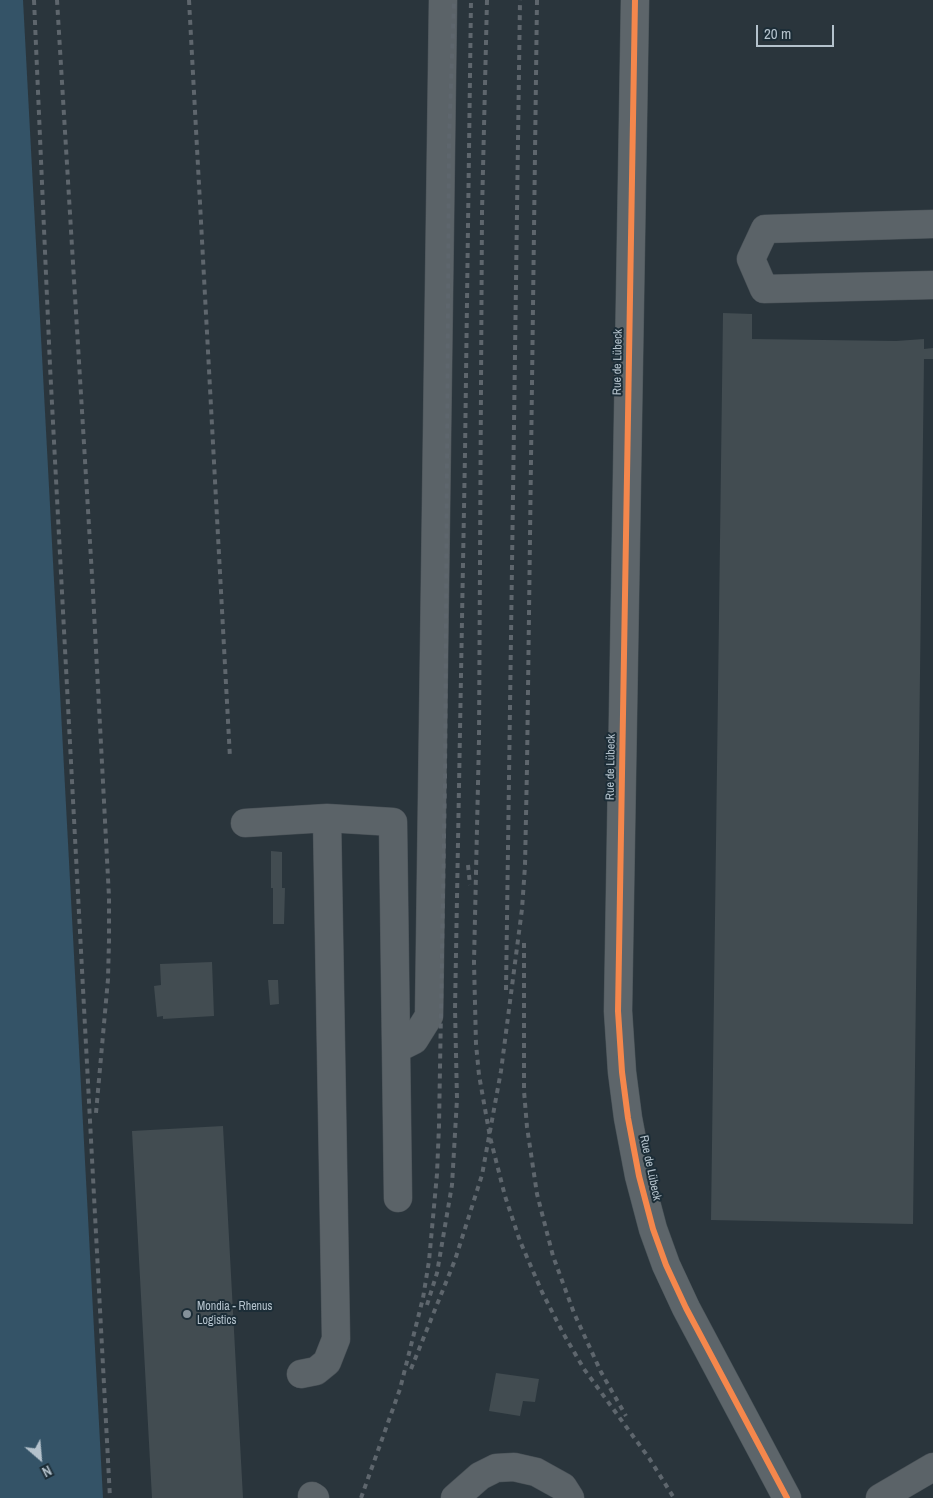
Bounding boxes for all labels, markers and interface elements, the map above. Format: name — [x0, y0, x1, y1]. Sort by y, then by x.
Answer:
scale bar — [758, 15, 836, 47]
text: 20 m — [764, 23, 791, 44]
street label: Rue de Lübeck — [610, 329, 626, 395]
street label: Rue de Lübeck — [603, 734, 619, 800]
street label: Rue de Lübeck — [636, 1134, 664, 1202]
place label: Mondia - Rhenus Logistics — [197, 1300, 272, 1328]
marker: Mondia - Rhenus Logistics — [181, 1308, 193, 1320]
north arrow — [15, 1433, 65, 1483]
text: N — [39, 1461, 55, 1481]

